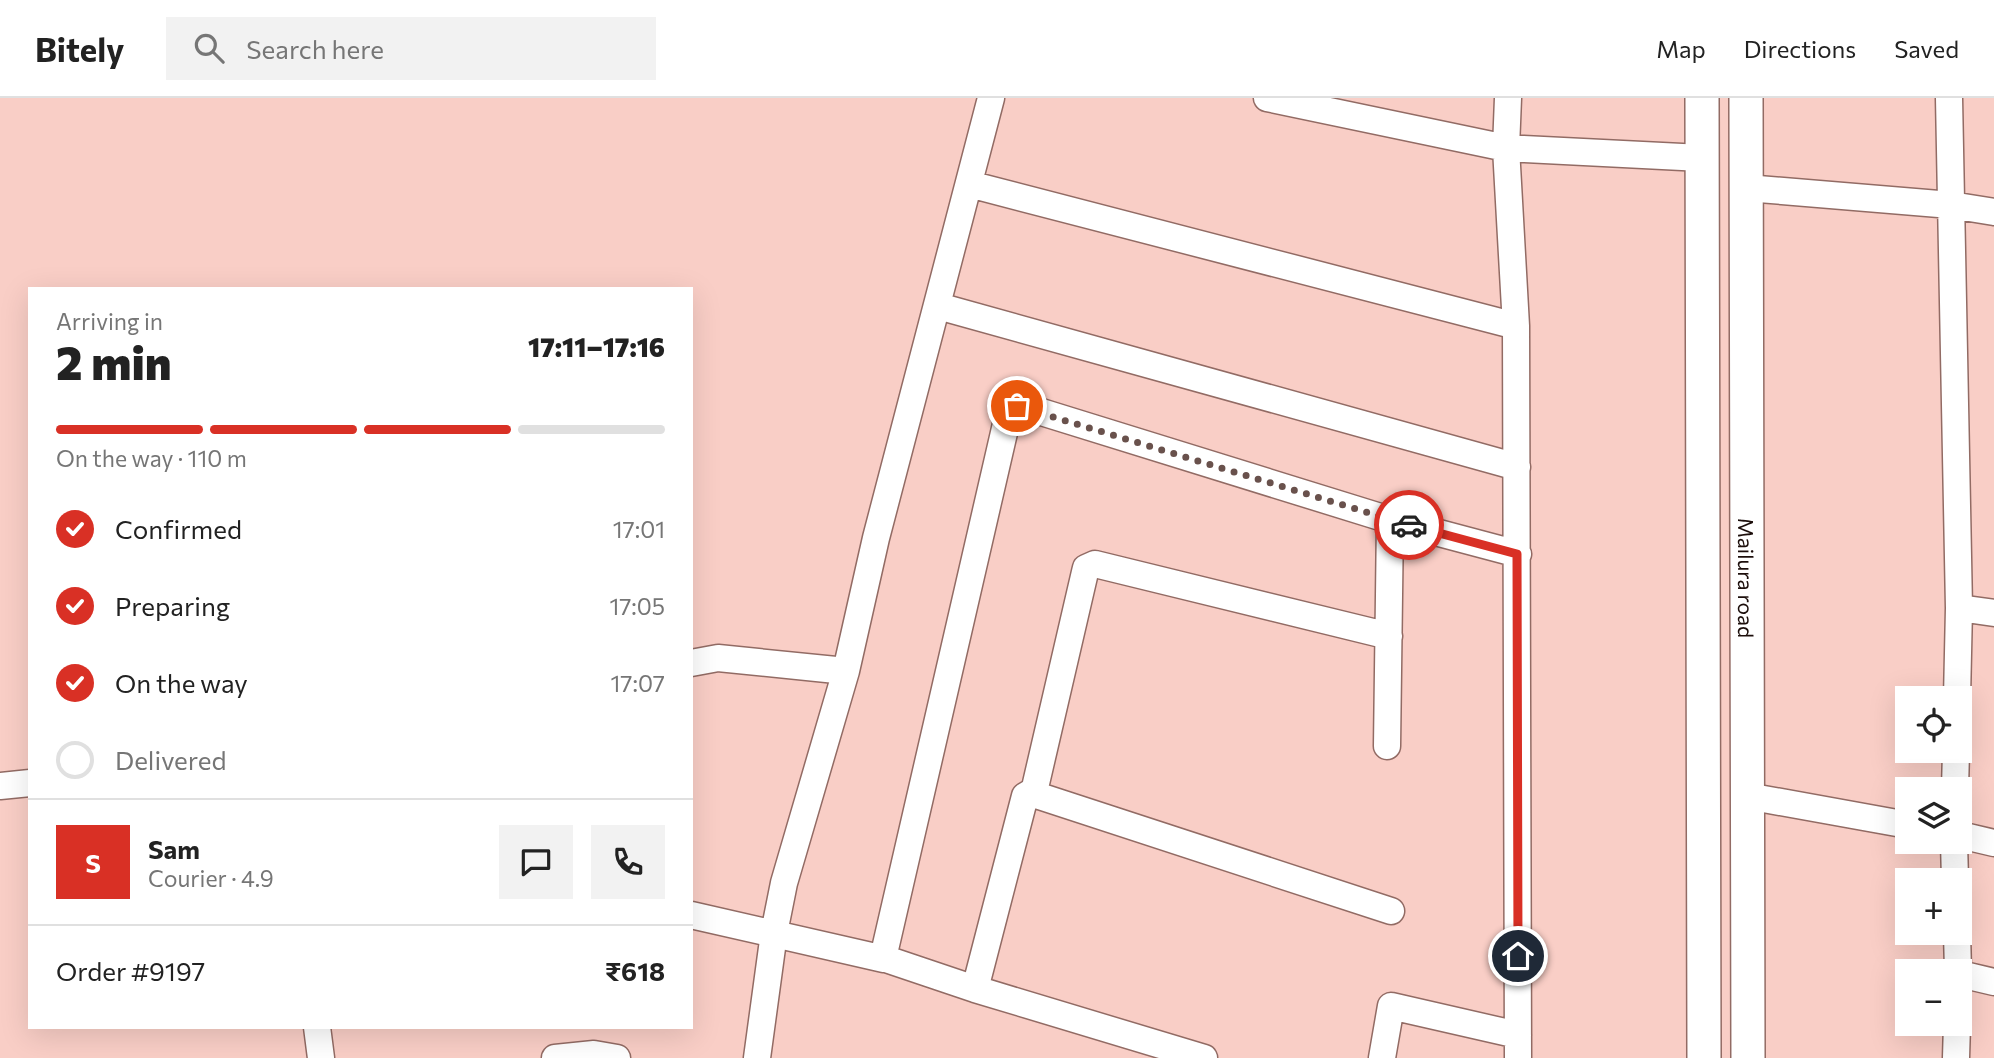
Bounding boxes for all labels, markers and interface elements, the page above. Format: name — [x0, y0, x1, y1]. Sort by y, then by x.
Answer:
search box — [166, 17, 656, 80]
text: Bitely — [35, 28, 124, 69]
icon: search — [190, 29, 228, 67]
text: Search here — [246, 33, 384, 64]
text: Map — [1656, 34, 1706, 63]
text: Directions — [1744, 34, 1856, 63]
text: Saved — [1894, 34, 1959, 63]
text: Arriving in — [56, 307, 163, 335]
text: 17:11–17:16 — [528, 331, 665, 362]
text: 2 min — [56, 333, 172, 389]
pin — [987, 376, 1047, 436]
icon: bag — [998, 387, 1036, 425]
text: On the way · 110 m — [56, 444, 247, 472]
courier — [1374, 490, 1444, 560]
icon: car — [1390, 506, 1428, 544]
icon: check — [56, 510, 94, 548]
text: Confirmed — [115, 513, 242, 544]
text: 17:01 — [613, 515, 665, 543]
street label: Mailura road — [1734, 518, 1760, 638]
icon: check — [56, 587, 94, 625]
text: Preparing — [115, 590, 230, 621]
text: 17:05 — [609, 592, 665, 620]
icon: check — [56, 664, 94, 702]
text: On the way — [115, 667, 248, 698]
text: 17:07 — [611, 669, 665, 697]
map controls — [1895, 686, 1972, 1036]
button: locate — [1895, 686, 1972, 763]
text: Delivered — [115, 744, 226, 775]
button: layers — [1895, 777, 1972, 854]
button: chat — [499, 825, 573, 899]
button: phone — [591, 825, 665, 899]
text: Sam — [148, 833, 200, 864]
text: S — [85, 847, 101, 878]
text: Courier · 4.9 — [148, 864, 274, 892]
button: + — [1895, 868, 1972, 945]
pin — [1488, 926, 1548, 986]
icon: home — [1499, 937, 1537, 975]
text: Order #9197 — [56, 955, 205, 986]
text: ₹618 — [605, 955, 665, 986]
button: − — [1895, 959, 1972, 1036]

